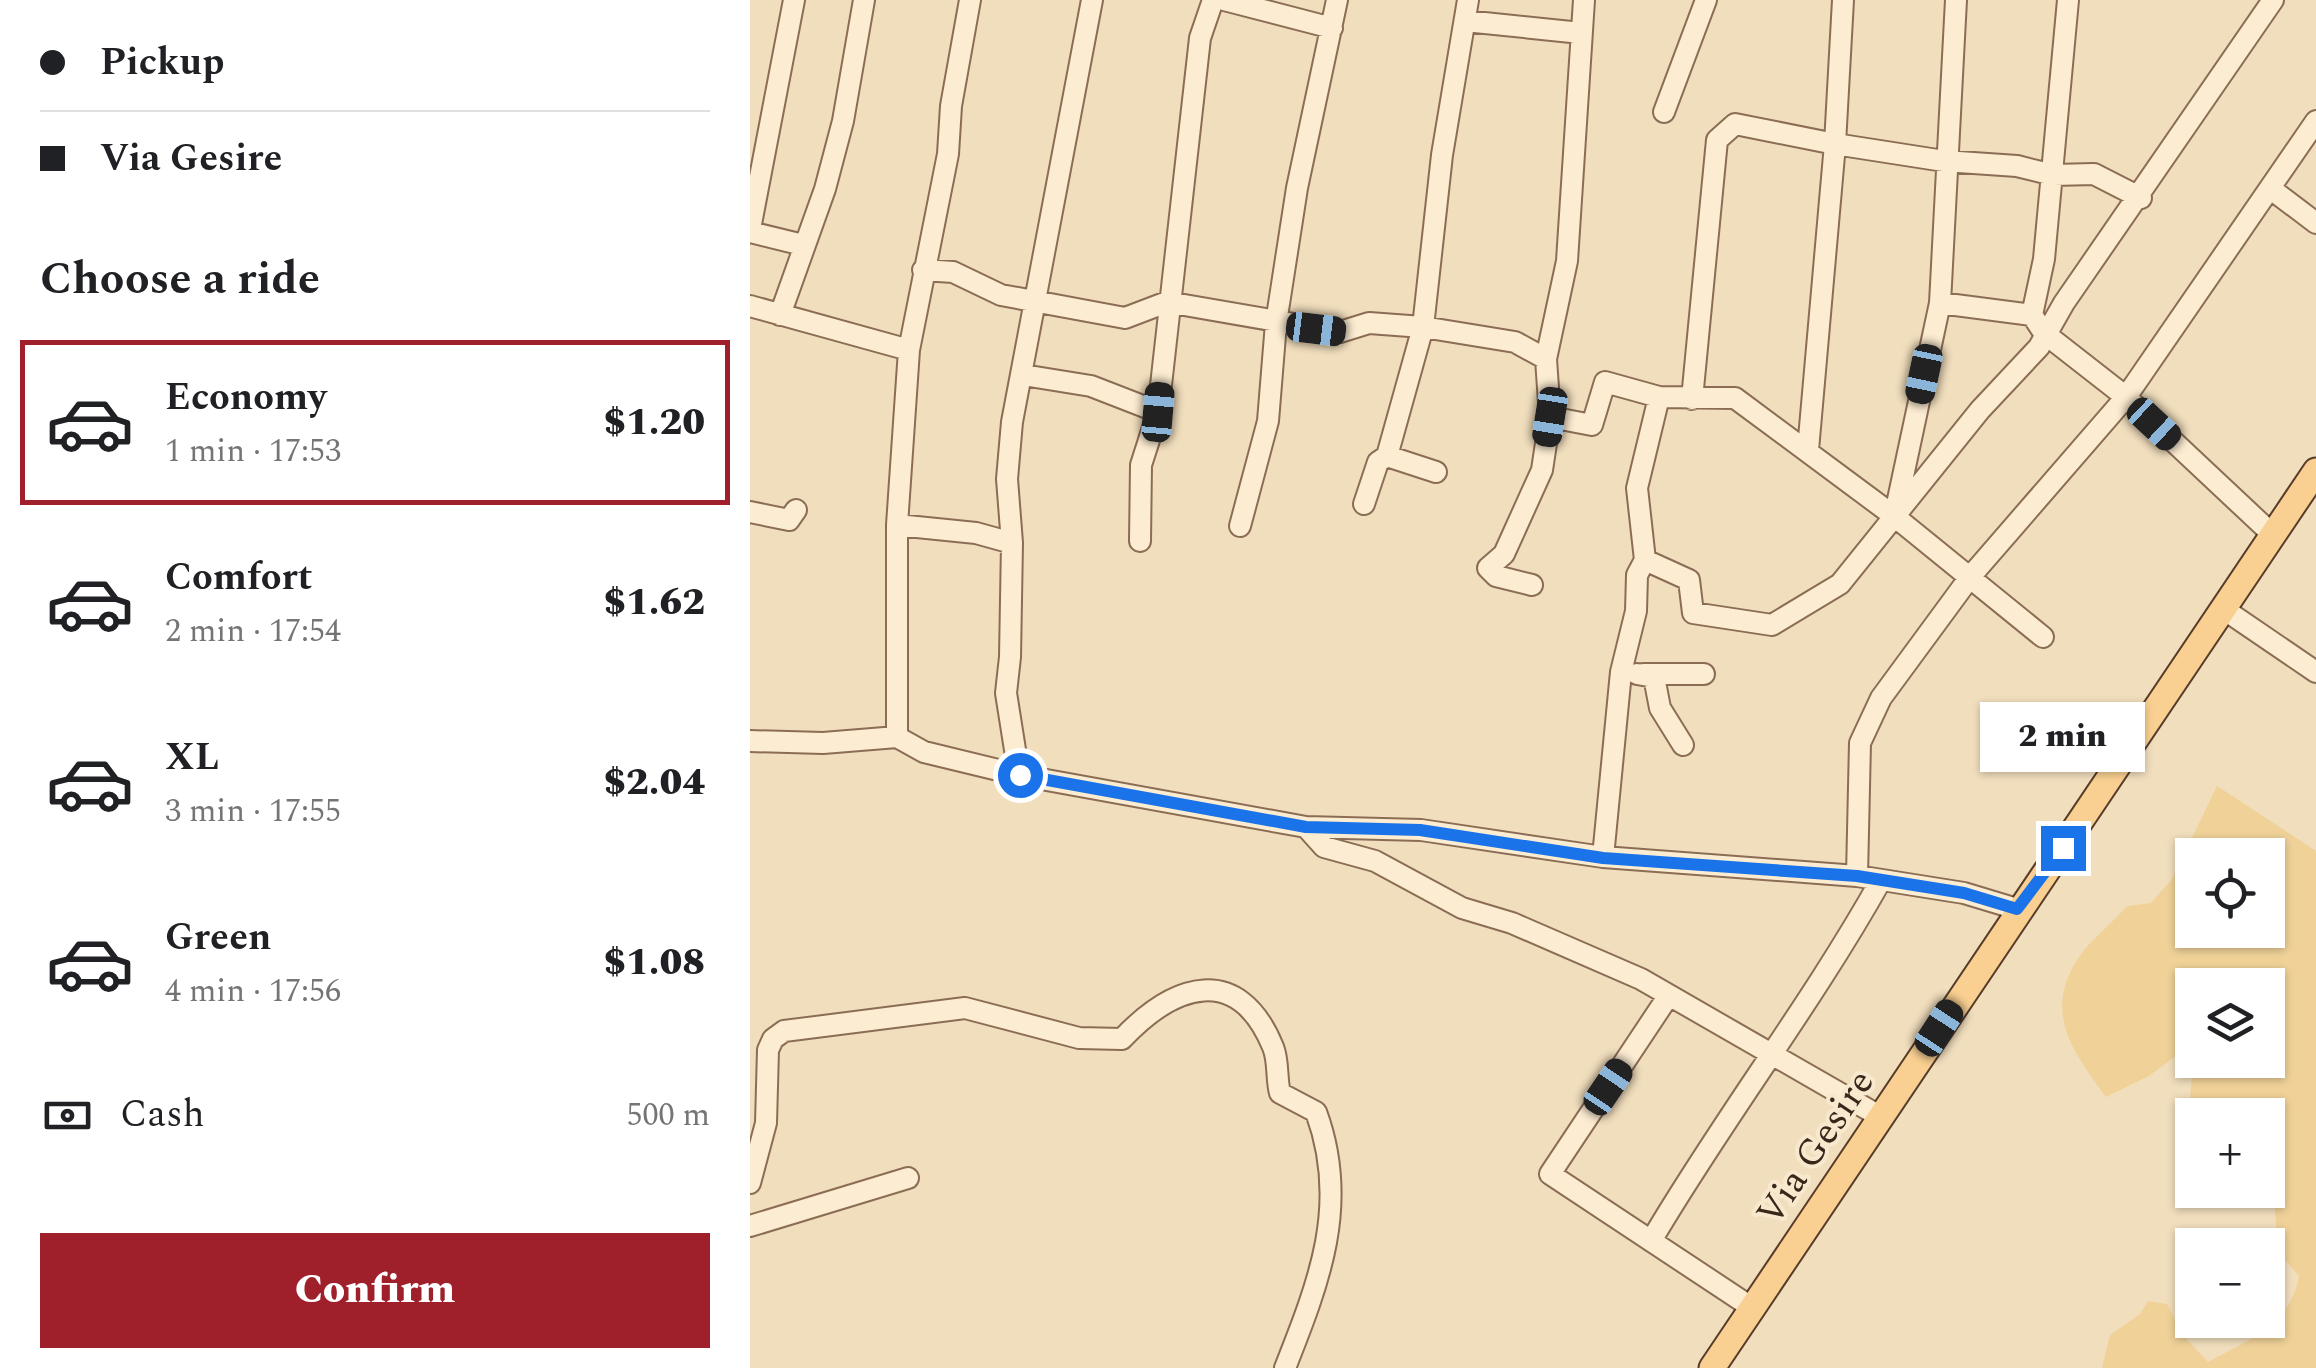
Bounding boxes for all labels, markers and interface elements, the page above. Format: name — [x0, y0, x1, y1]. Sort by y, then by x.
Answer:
text: Pickup — [100, 34, 224, 92]
text: Via Gesire — [100, 130, 282, 188]
text: Choose a ride — [40, 245, 320, 314]
car — [1284, 310, 1348, 348]
car — [1903, 342, 1945, 406]
text: Economy — [165, 369, 326, 427]
icon: car — [45, 378, 135, 468]
car — [1140, 381, 1176, 443]
car — [1530, 385, 1570, 449]
car — [2122, 393, 2186, 455]
text: $1.20 — [603, 394, 705, 452]
text: 1 min · 17:53 — [165, 427, 341, 476]
text: Comfort — [165, 549, 312, 607]
icon: car — [45, 558, 135, 648]
text: $1.62 — [603, 574, 705, 632]
text: 2 min · 17:54 — [165, 607, 341, 656]
callout: 2 min — [1980, 703, 2146, 773]
text: 2 min — [2018, 712, 2107, 761]
text: XL — [165, 729, 219, 787]
icon: car — [45, 738, 135, 828]
route start — [998, 753, 1043, 798]
text: $2.04 — [603, 754, 705, 812]
text: 3 min · 17:55 — [165, 787, 341, 836]
route end — [2041, 826, 2086, 871]
map controls — [2175, 838, 2285, 1338]
button: locate — [2175, 838, 2285, 948]
text: Green — [165, 909, 272, 967]
icon: car — [45, 918, 135, 1008]
text: $1.08 — [603, 934, 705, 992]
text: 4 min · 17:56 — [165, 967, 341, 1016]
button: layers — [2175, 968, 2285, 1078]
car — [1910, 995, 1968, 1061]
car — [1579, 1054, 1637, 1120]
street label: Via Gesire — [1742, 1058, 1890, 1238]
text: Cash — [120, 1086, 205, 1144]
icon: cash — [40, 1088, 95, 1143]
text: 500 m — [626, 1091, 710, 1140]
button: + — [2175, 1098, 2285, 1208]
button: − — [2175, 1228, 2285, 1338]
button: Confirm — [40, 1233, 710, 1348]

